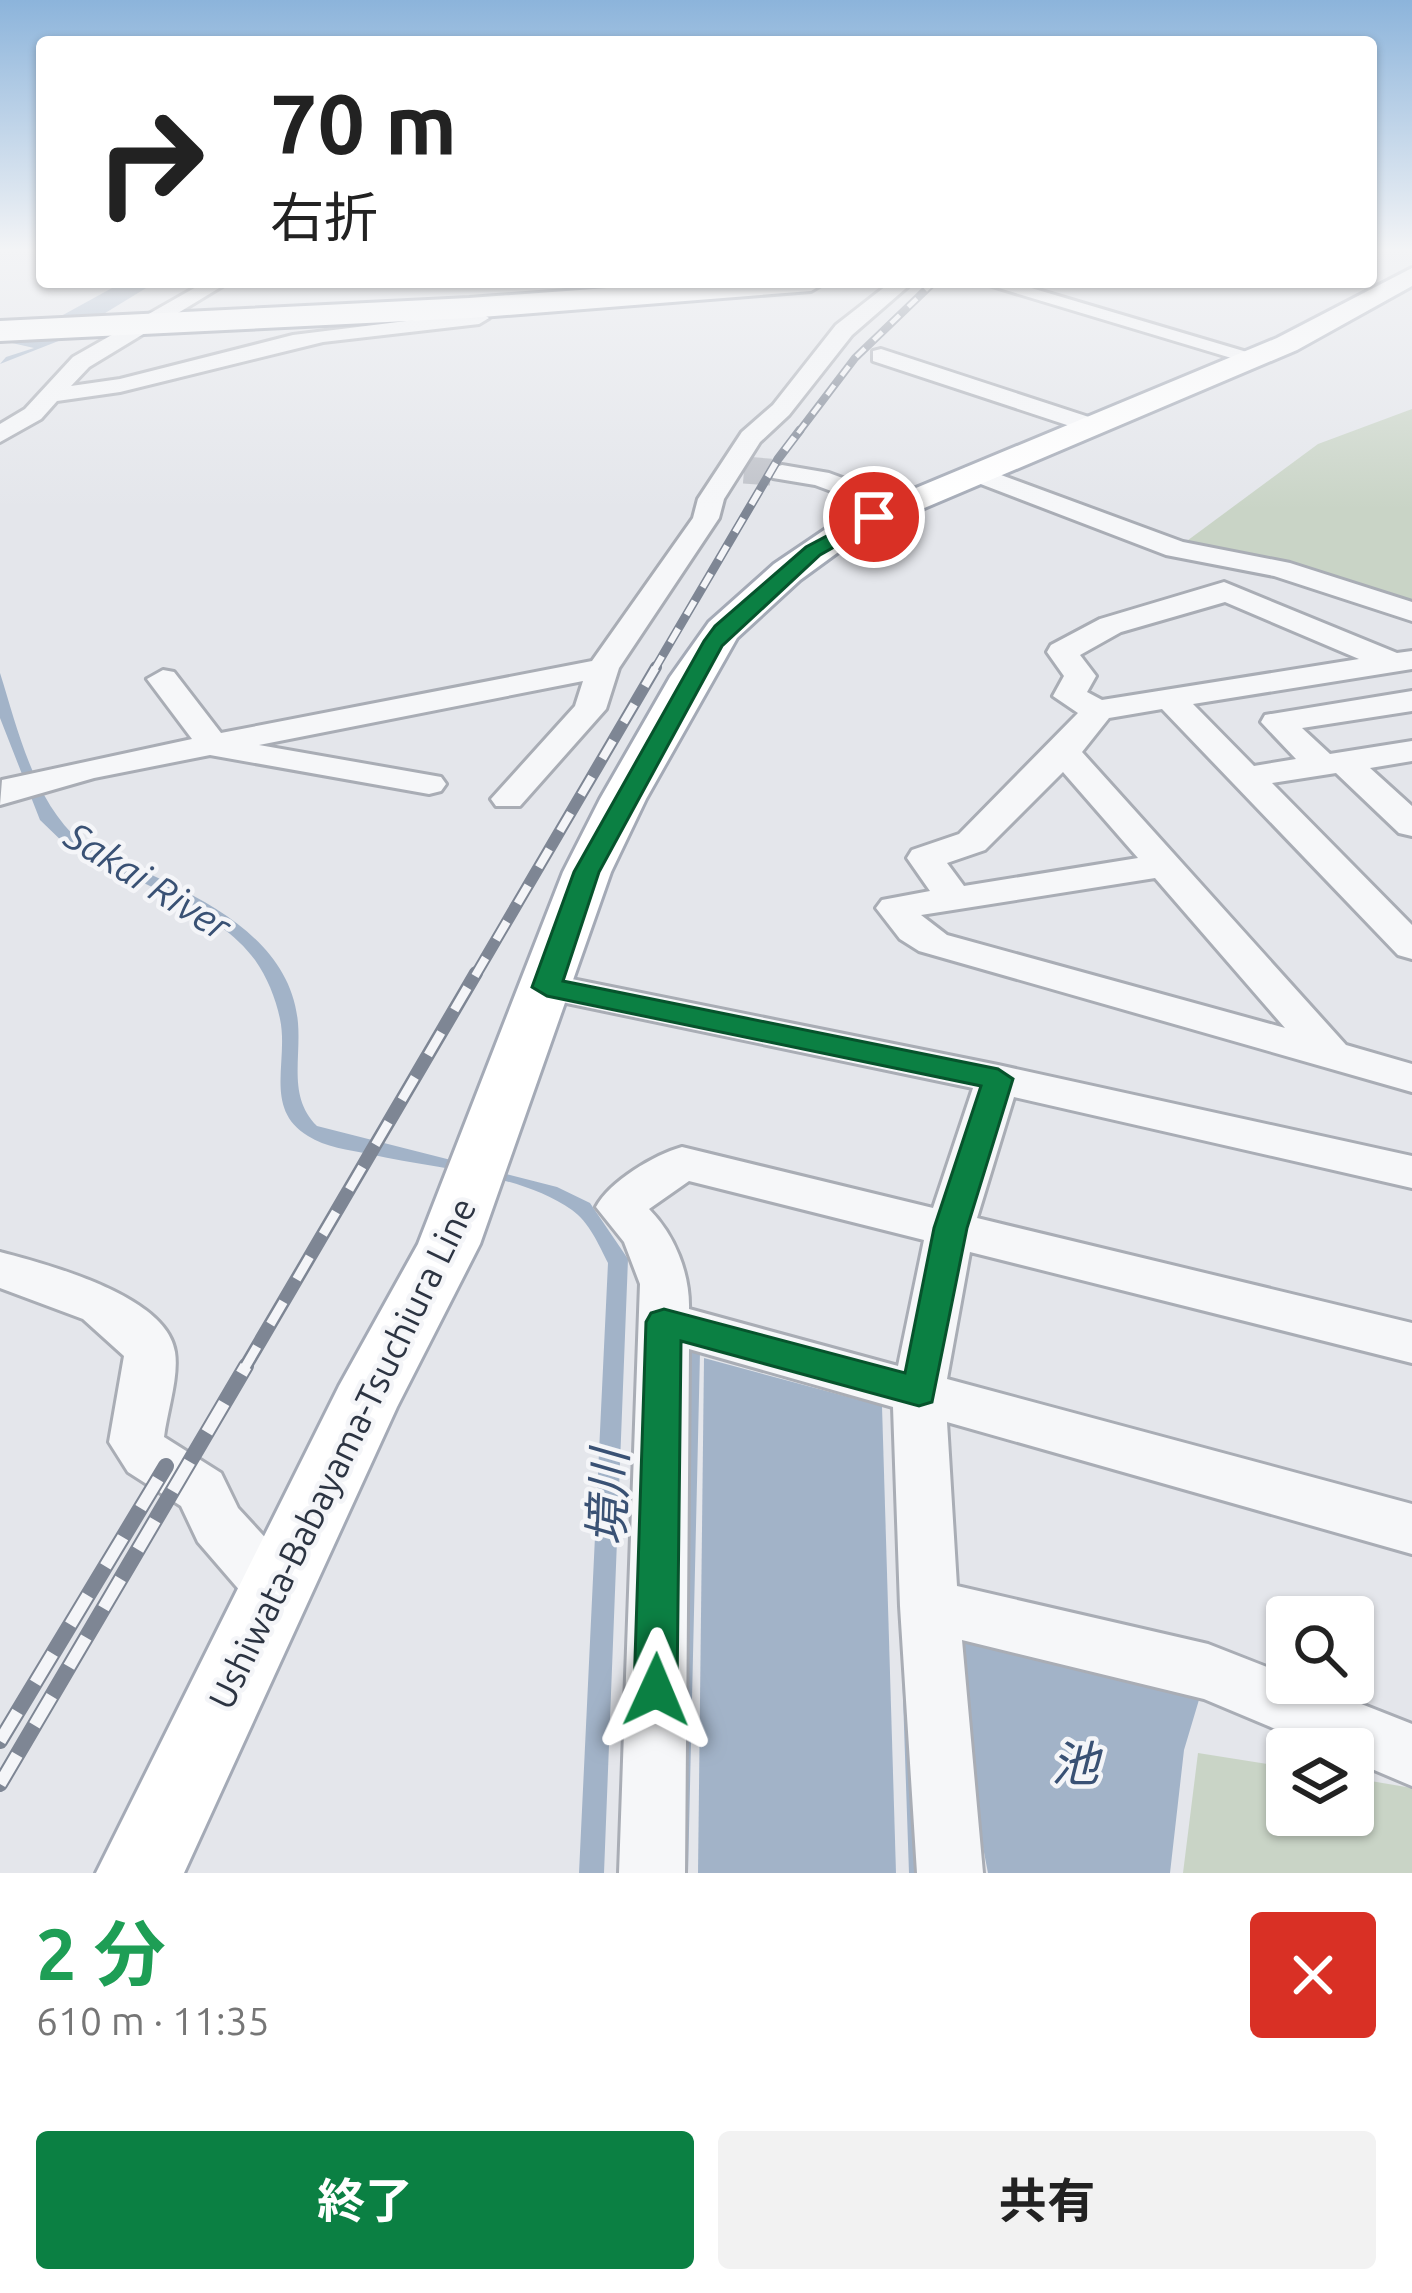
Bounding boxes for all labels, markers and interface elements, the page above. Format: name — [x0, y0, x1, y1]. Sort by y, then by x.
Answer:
text: 70 m — [270, 76, 457, 170]
icon: right — [72, 84, 228, 240]
text: 右折 — [270, 187, 378, 247]
pin — [823, 466, 925, 568]
icon: arrive — [841, 484, 907, 550]
water label: Sakai River — [57, 812, 240, 949]
street label: Ushiwata-Babayama-Tsuchiura Line — [200, 1191, 483, 1715]
water label: 境川 — [578, 1444, 636, 1547]
map controls — [1266, 1596, 1374, 1836]
button: search — [1266, 1596, 1374, 1704]
position arrow — [593, 1627, 719, 1753]
button: layers — [1266, 1728, 1374, 1836]
water label: 池 — [1051, 1736, 1103, 1790]
button: close — [1250, 1912, 1376, 2038]
text: 2 分 — [36, 1913, 166, 1994]
text: 610 m · 11:35 — [36, 1999, 270, 2042]
button: 終了 — [36, 2131, 694, 2269]
button: 共有 — [718, 2131, 1376, 2269]

